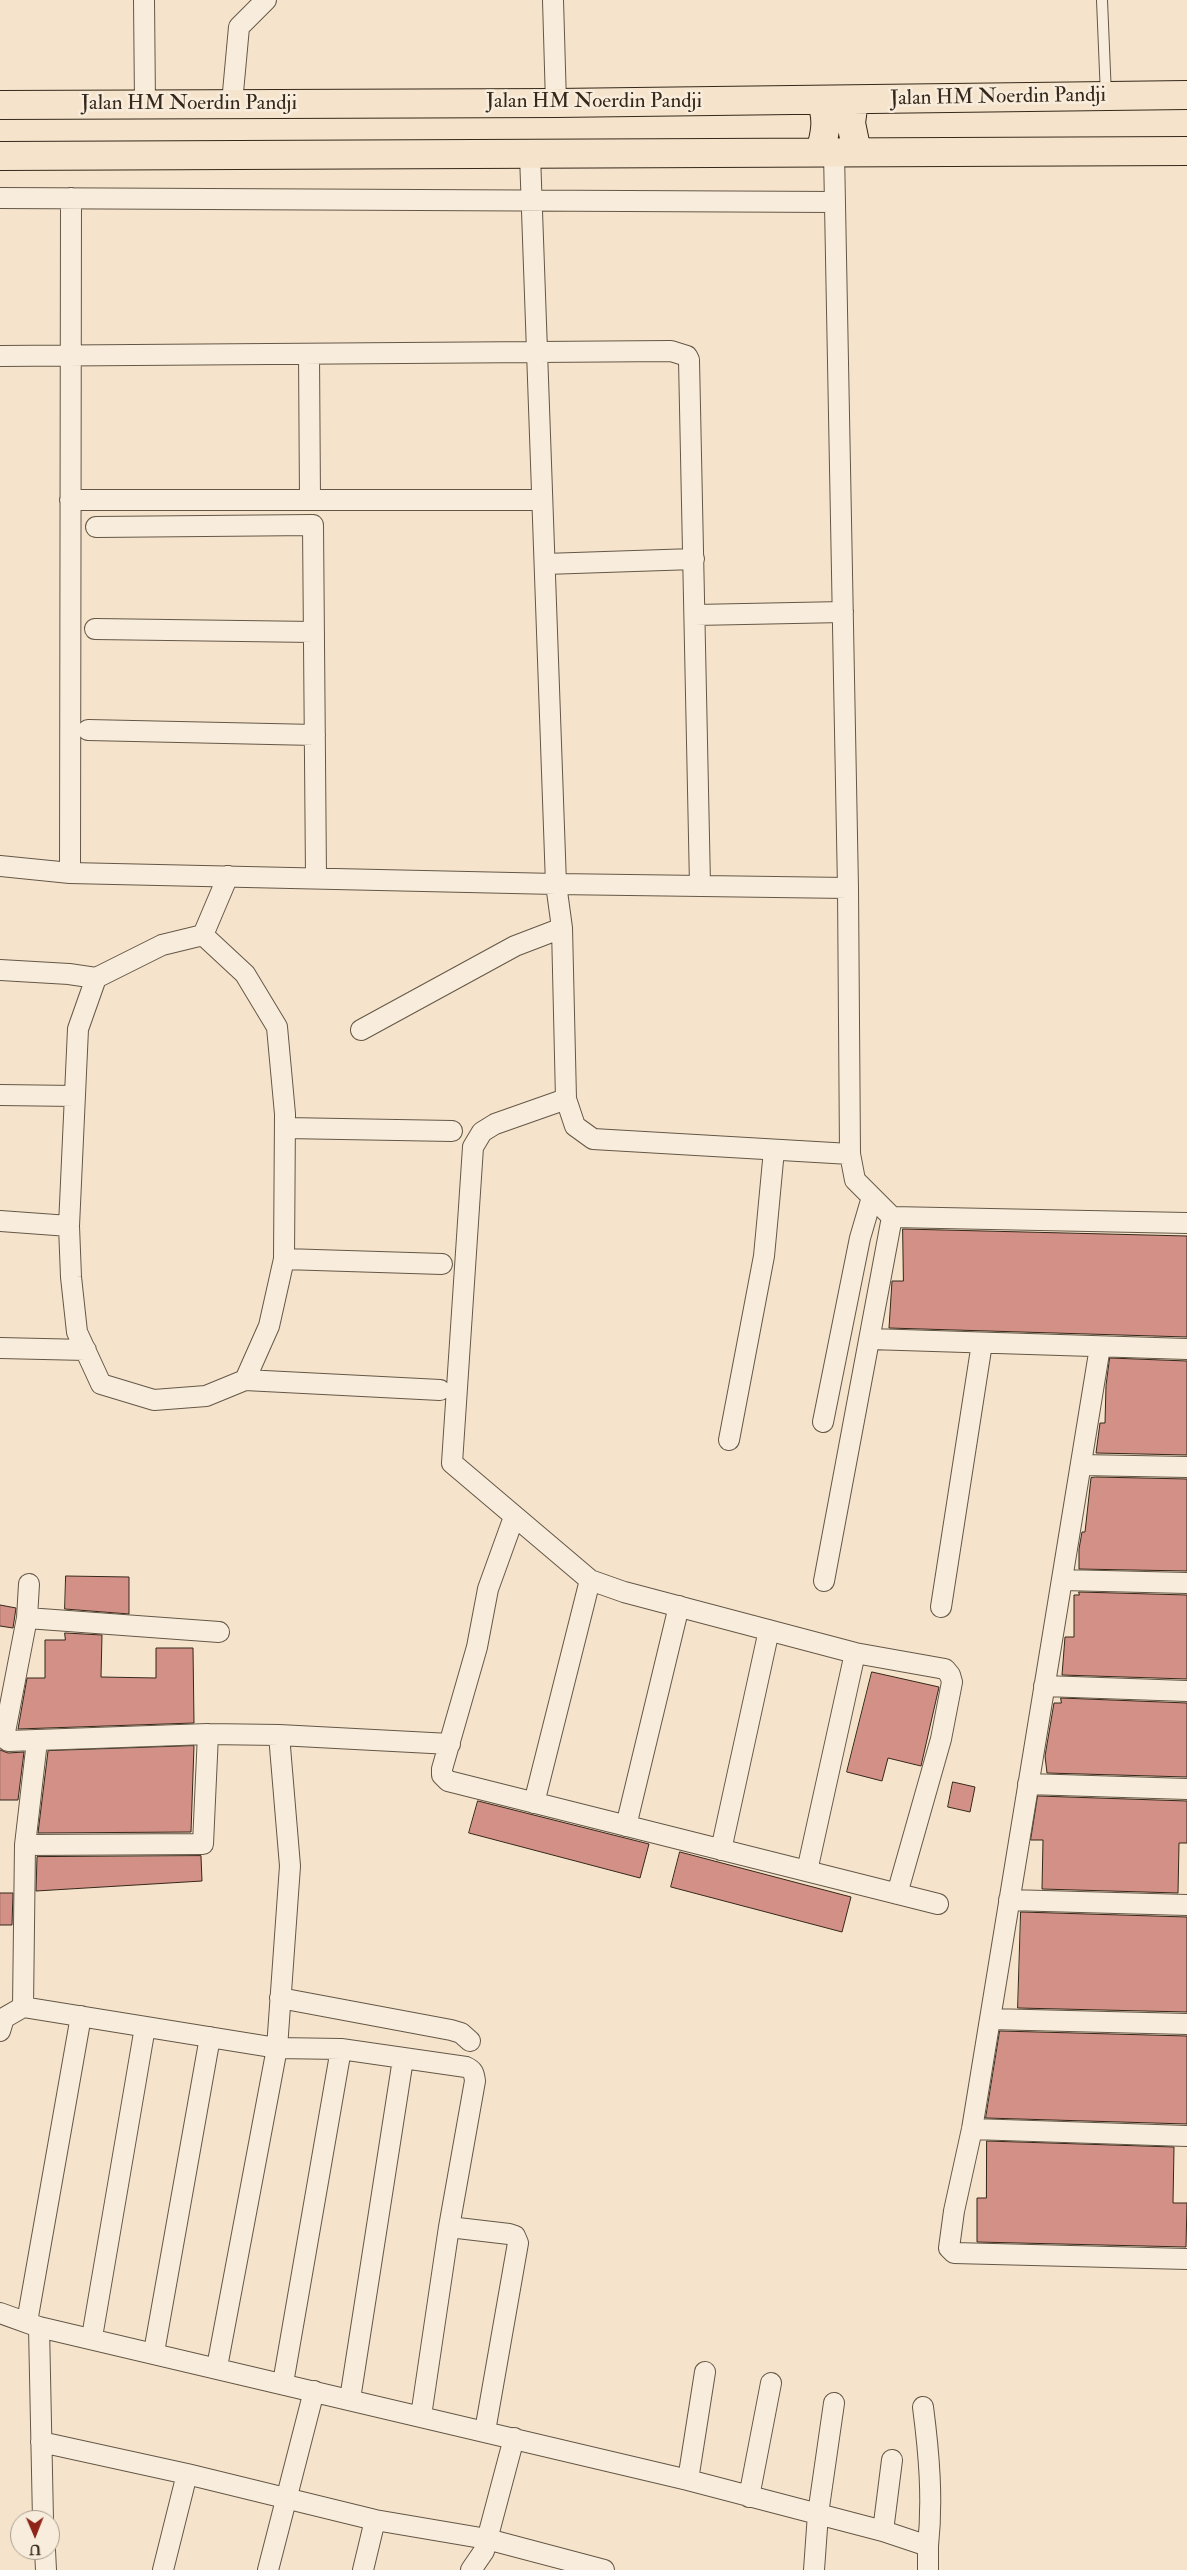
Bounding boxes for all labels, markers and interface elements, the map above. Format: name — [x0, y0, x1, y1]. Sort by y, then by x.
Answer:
street label: Jalan HM Noerdin Pandji — [890, 84, 1106, 112]
street label: Jalan HM Noerdin Pandji — [486, 89, 702, 115]
street label: Jalan HM Noerdin Pandji — [81, 91, 297, 117]
north arrow — [10, 2510, 60, 2560]
text: U — [29, 2541, 41, 2558]

